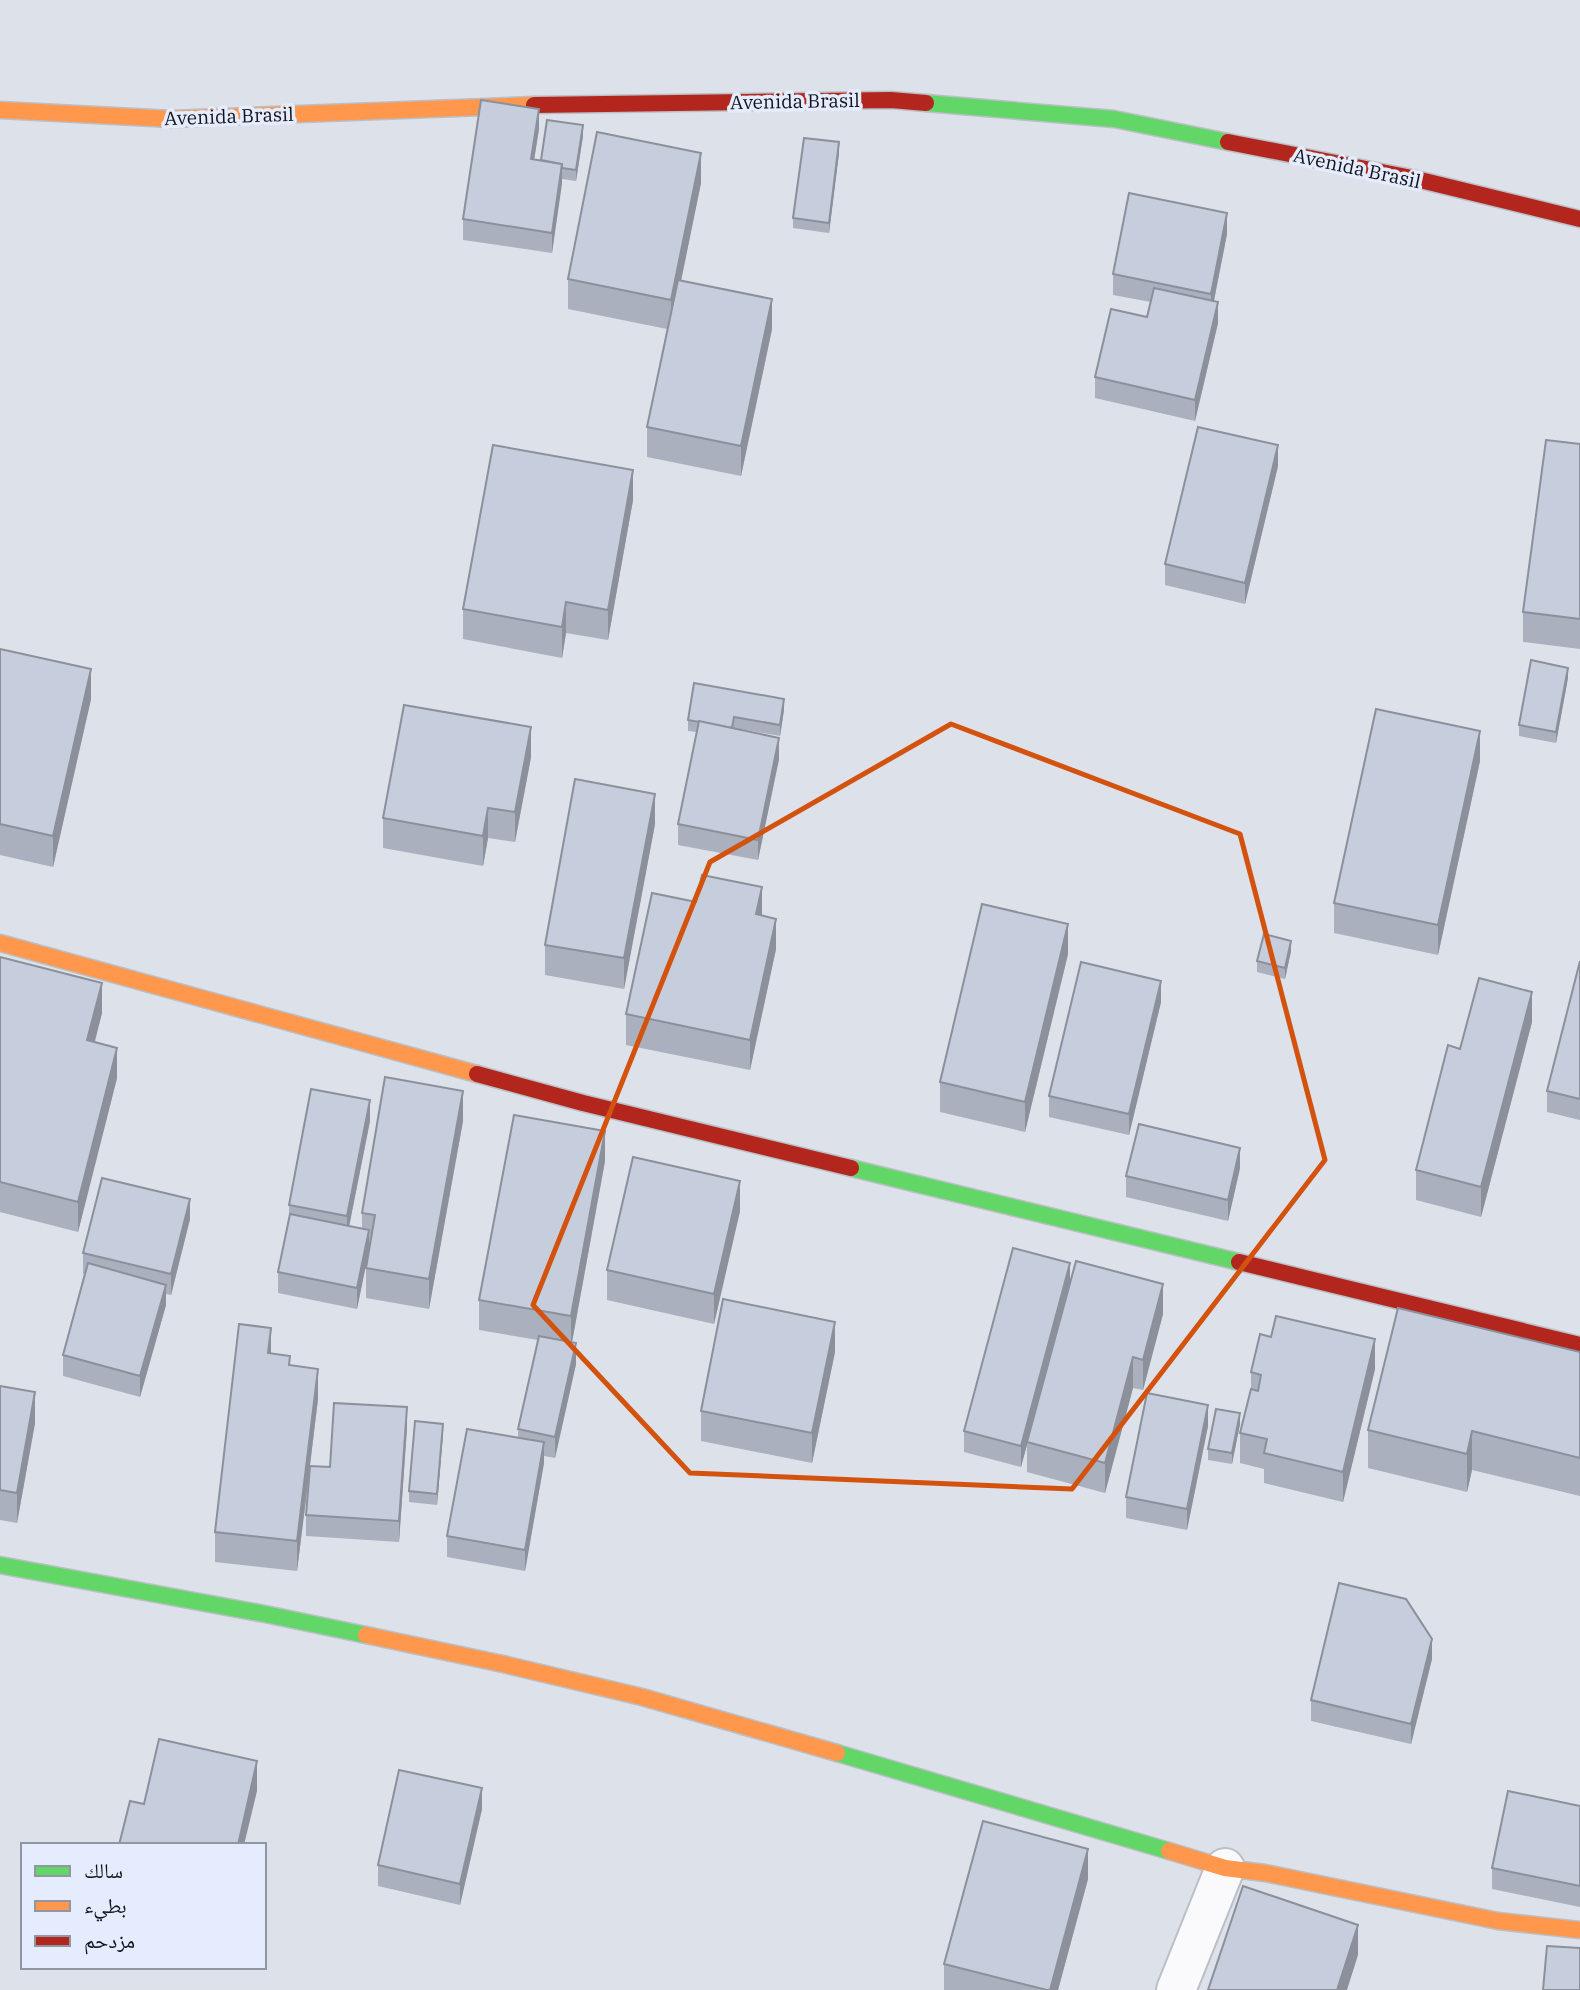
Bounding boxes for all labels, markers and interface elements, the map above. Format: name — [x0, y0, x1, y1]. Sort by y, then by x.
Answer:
street label: Avenida Brasil — [730, 88, 860, 114]
street label: Avenida Brasil — [164, 102, 294, 130]
street label: Avenida Brasil — [1291, 143, 1423, 193]
legend — [21, 1843, 266, 1969]
text: سالك — [84, 1856, 123, 1884]
text: بطيء — [84, 1891, 127, 1922]
text: مزدحم — [84, 1926, 135, 1955]

